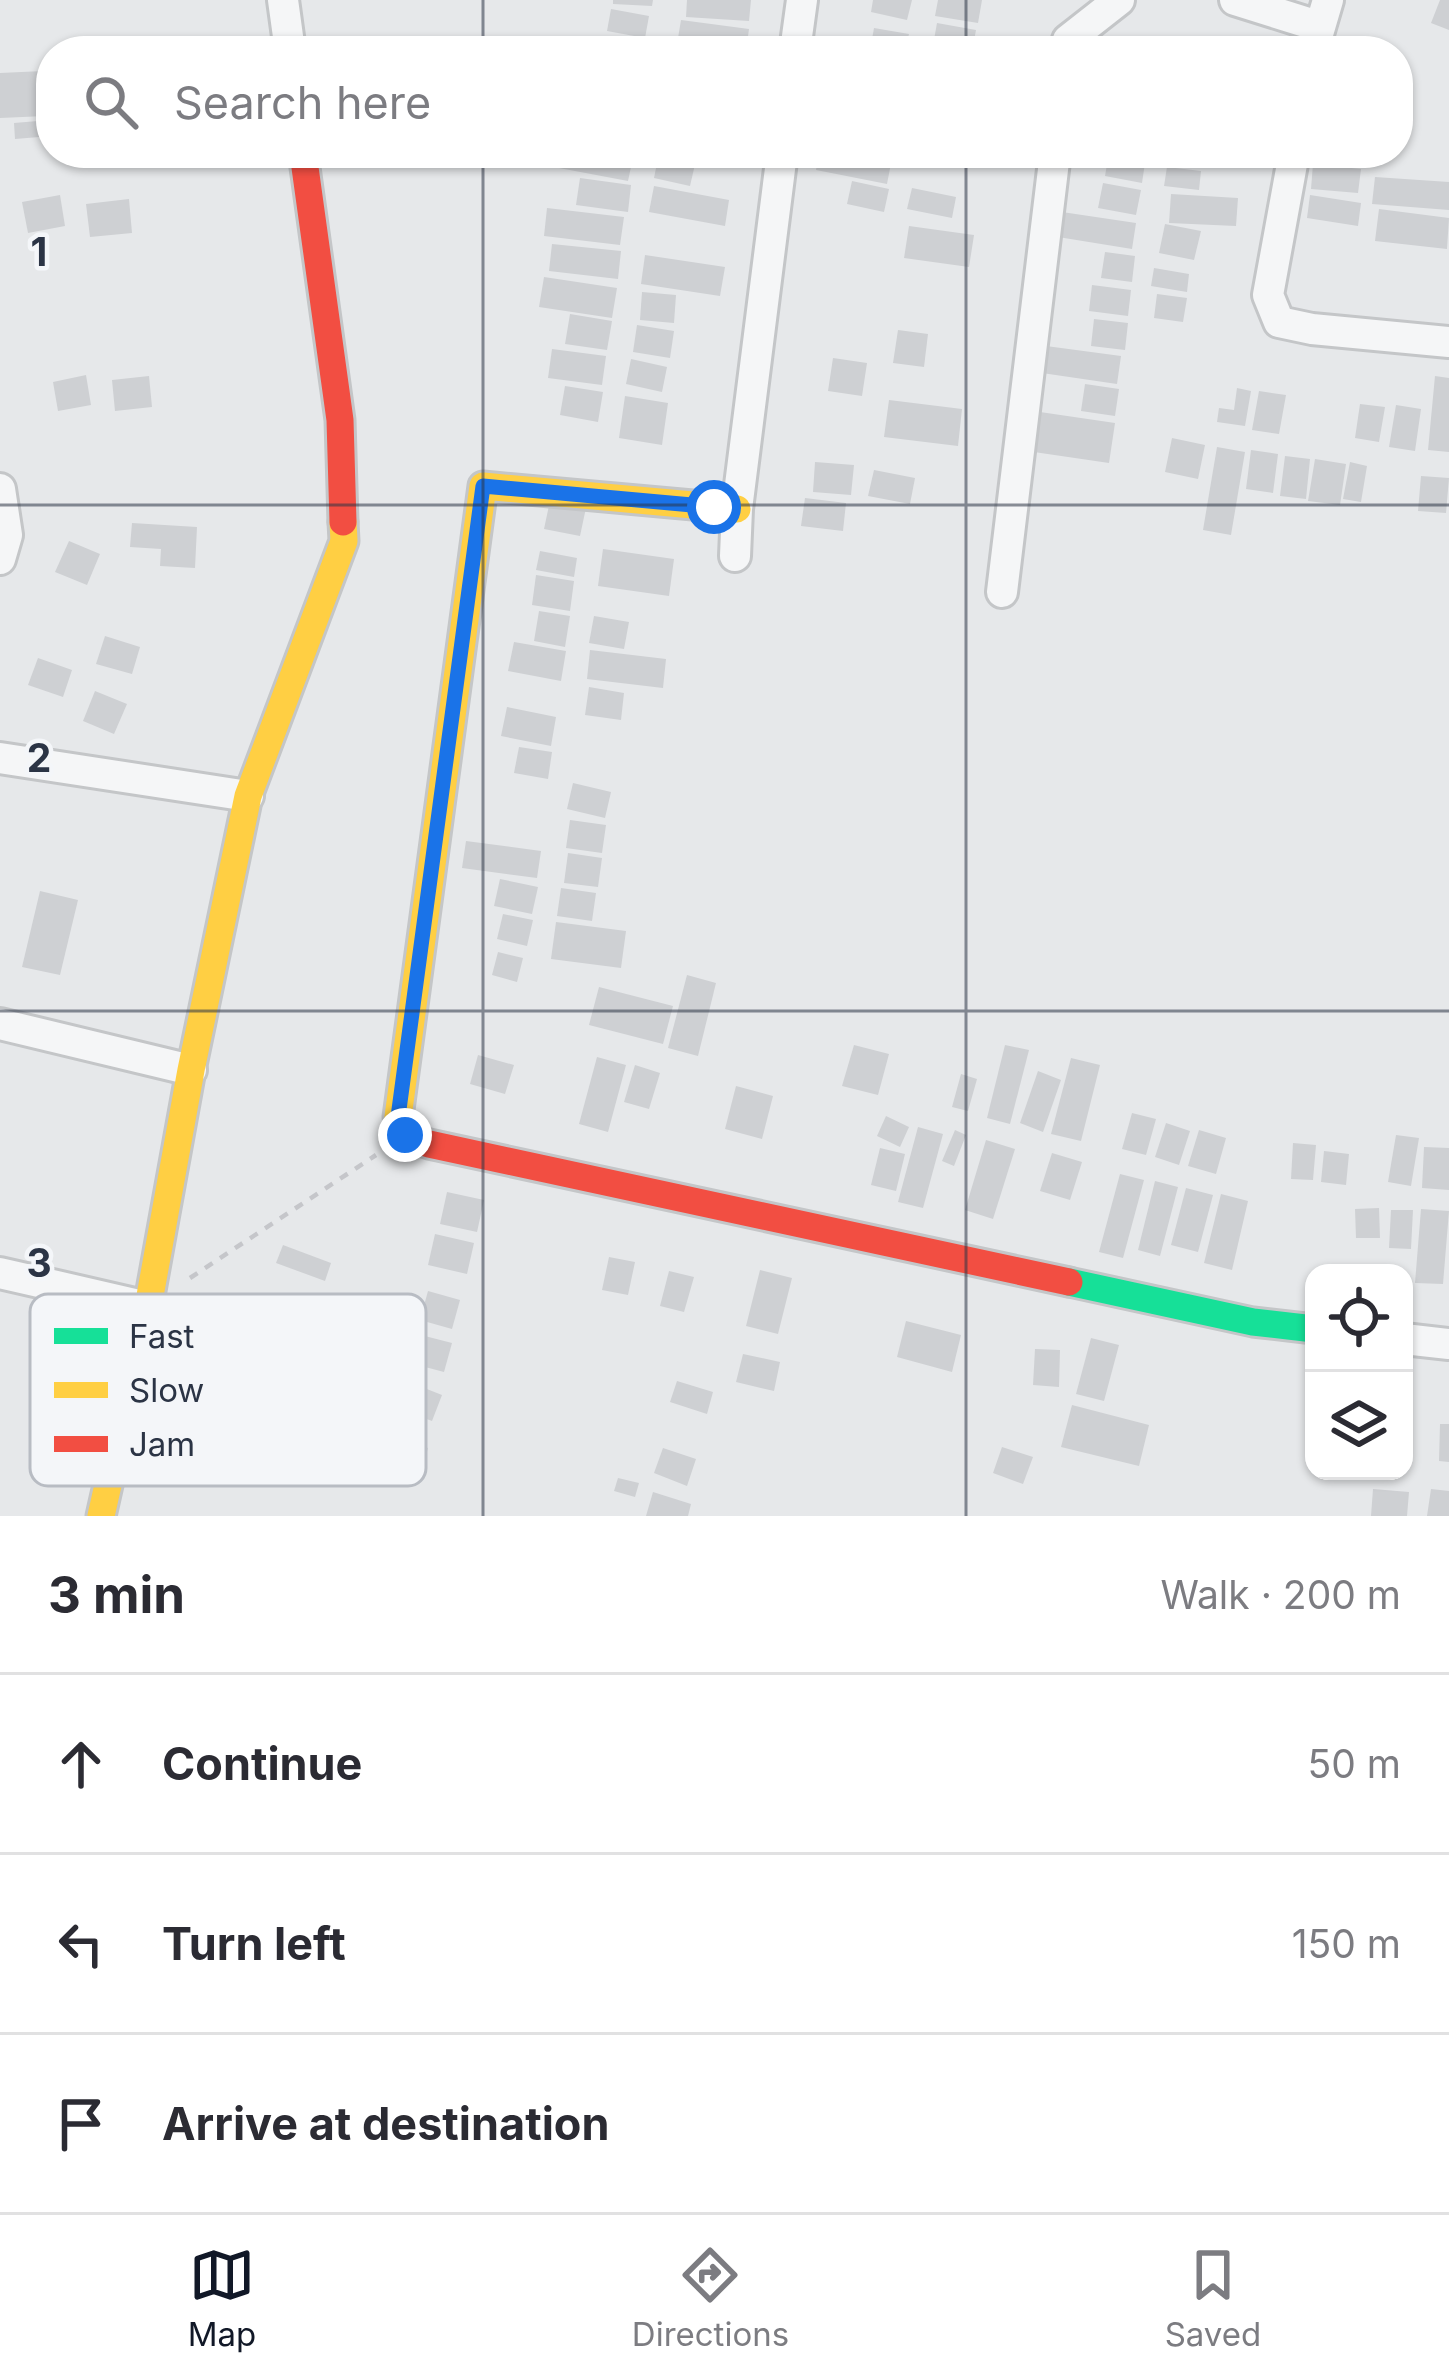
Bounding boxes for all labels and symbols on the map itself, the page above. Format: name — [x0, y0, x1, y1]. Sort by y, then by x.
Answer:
text: 1 — [31, 228, 47, 275]
route start — [687, 480, 741, 534]
text: 2 — [27, 734, 51, 781]
route end — [378, 1108, 432, 1162]
text: 3 — [26, 1239, 52, 1286]
legend — [30, 1294, 426, 1486]
text: Fast — [129, 1316, 195, 1356]
text: Slow — [129, 1370, 204, 1410]
text: Jam — [129, 1424, 195, 1464]

